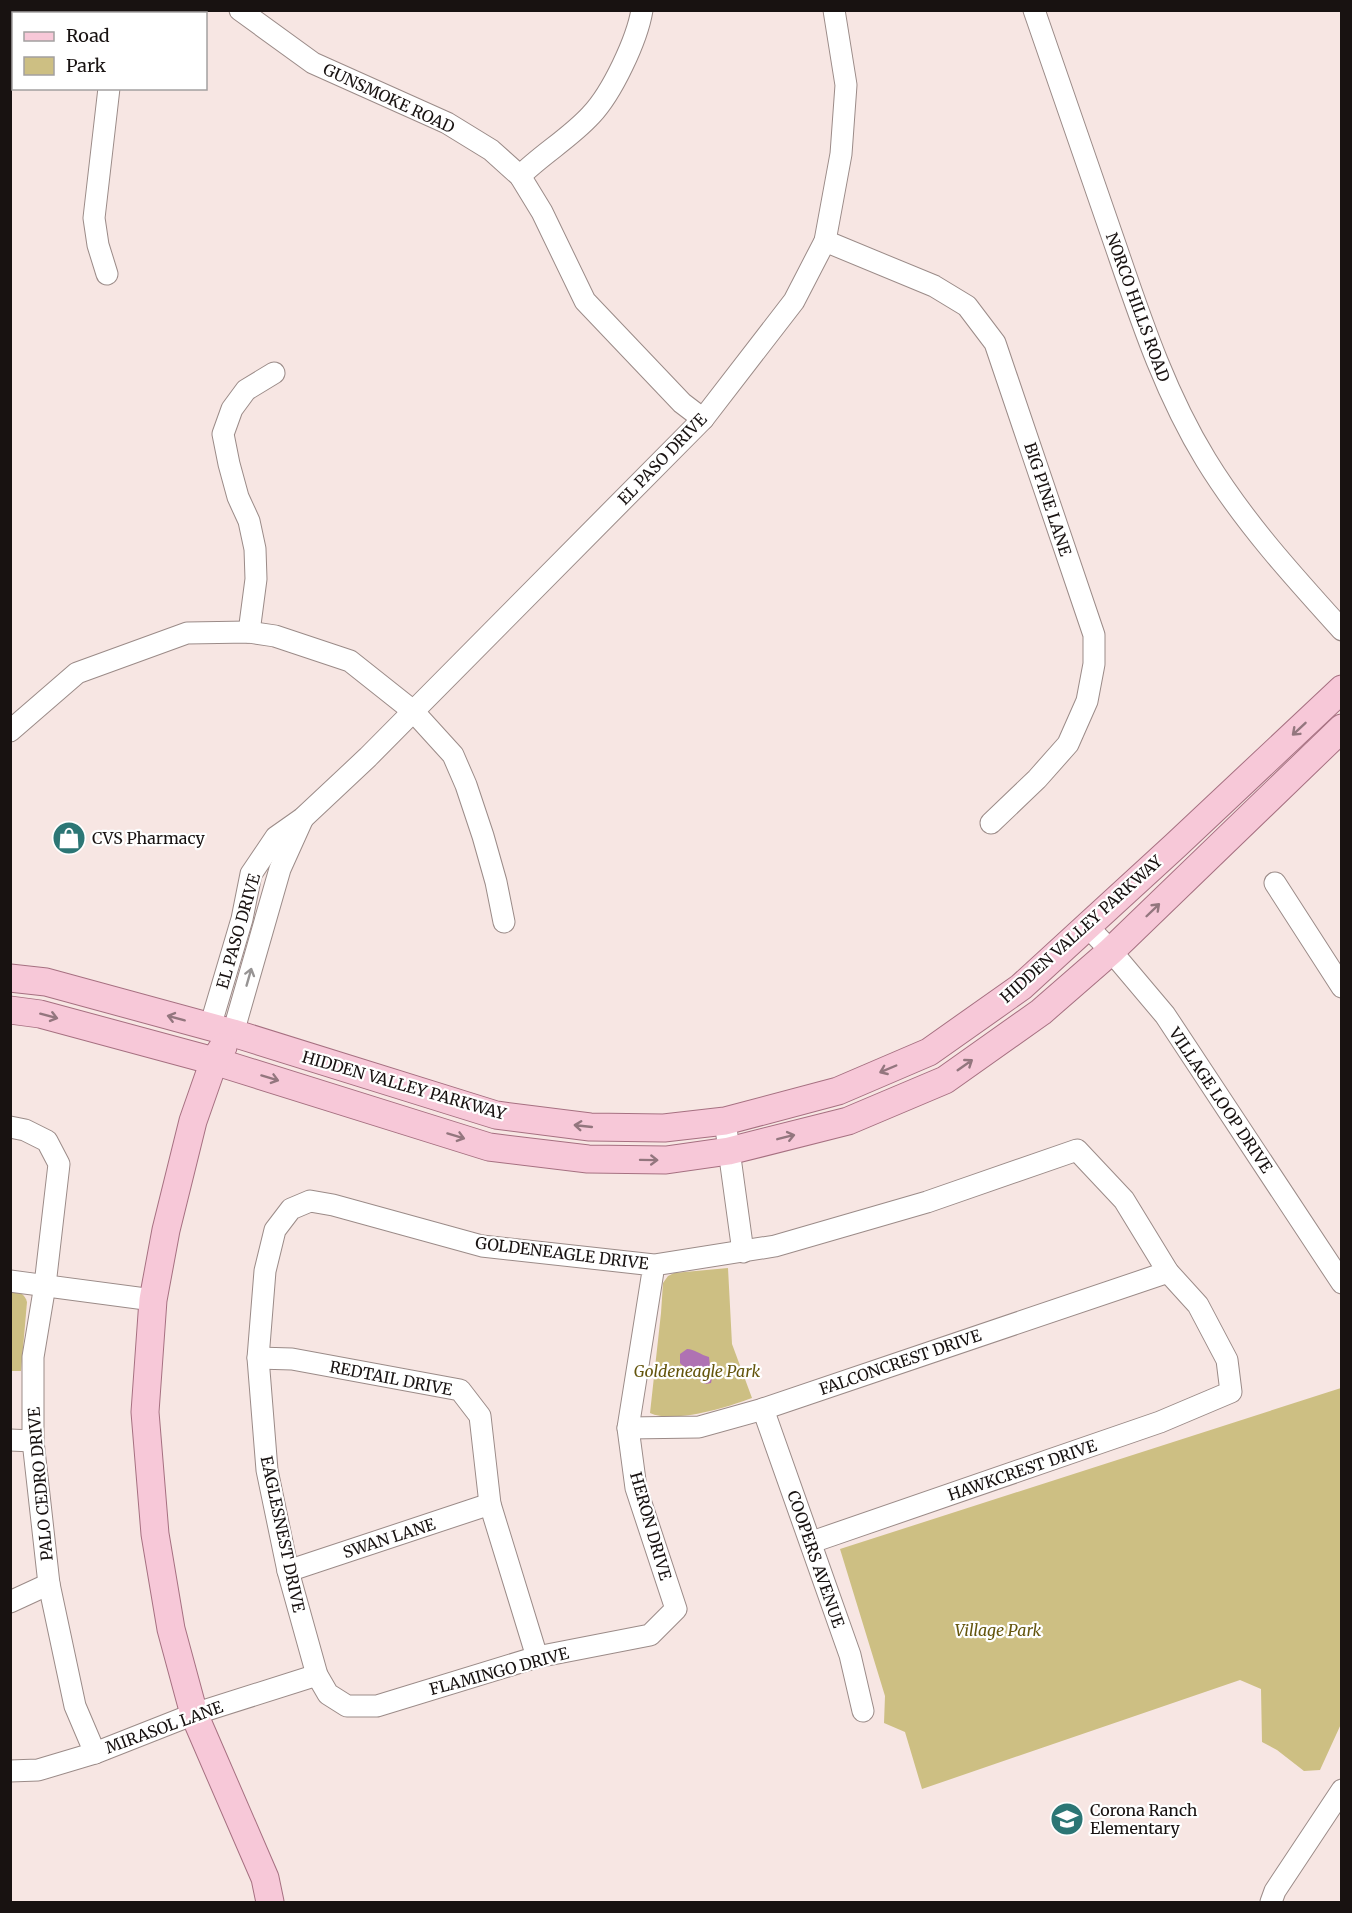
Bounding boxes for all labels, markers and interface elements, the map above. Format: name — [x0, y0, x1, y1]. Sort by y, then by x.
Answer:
legend — [12, 12, 207, 90]
text: Road — [66, 24, 110, 47]
text: Park — [66, 54, 107, 77]
street label: GUNSMOKE ROAD — [320, 59, 458, 137]
street label: NORCO HILLS ROAD — [1102, 230, 1174, 384]
street label: EL PASO DRIVE — [613, 409, 711, 509]
street label: BIG PINE LANE — [1020, 440, 1076, 559]
one-way arrow — [1292, 722, 1307, 736]
shop icon: CVS Pharmacy — [51, 820, 87, 856]
place label: CVS Pharmacy — [92, 828, 206, 848]
street label: HIDDEN VALLEY PARKWAY — [996, 850, 1167, 1007]
street label: EL PASO DRIVE — [212, 870, 264, 991]
one-way arrow — [1146, 902, 1161, 917]
one-way arrow — [244, 968, 255, 987]
one-way arrow — [39, 1011, 58, 1023]
one-way arrow — [167, 1012, 186, 1023]
street label: VILLAGE LOOP DRIVE — [1164, 1023, 1278, 1177]
street label: HIDDEN VALLEY PARKWAY — [300, 1046, 509, 1124]
one-way arrow — [957, 1059, 973, 1071]
one-way arrow — [879, 1064, 897, 1075]
one-way arrow — [260, 1073, 279, 1084]
one-way arrow — [573, 1120, 593, 1131]
one-way arrow — [776, 1130, 795, 1142]
one-way arrow — [446, 1131, 465, 1142]
one-way arrow — [638, 1154, 658, 1166]
street label: GOLDENEAGLE DRIVE — [474, 1232, 651, 1274]
street label: FALCONCREST DRIVE — [816, 1325, 984, 1399]
street label: REDTAIL DRIVE — [328, 1356, 455, 1400]
park label: Goldeneagle Park — [634, 1361, 760, 1381]
street label: PALO CEDRO DRIVE — [23, 1405, 57, 1562]
street label: HAWKCREST DRIVE — [945, 1435, 1100, 1505]
street label: EAGLESNEST DRIVE — [257, 1454, 310, 1615]
street label: HERON DRIVE — [626, 1470, 676, 1583]
street label: COOPERS AVENUE — [783, 1488, 849, 1631]
street label: SWAN LANE — [340, 1513, 438, 1562]
park label: Village Park — [955, 1620, 1042, 1640]
street label: FLAMINGO DRIVE — [427, 1643, 572, 1699]
street label: MIRASOL LANE — [103, 1696, 226, 1758]
place label: Corona Ranch Elementary — [1090, 1800, 1198, 1838]
school or university icon: Corona Ranch Elementary — [1049, 1801, 1085, 1837]

